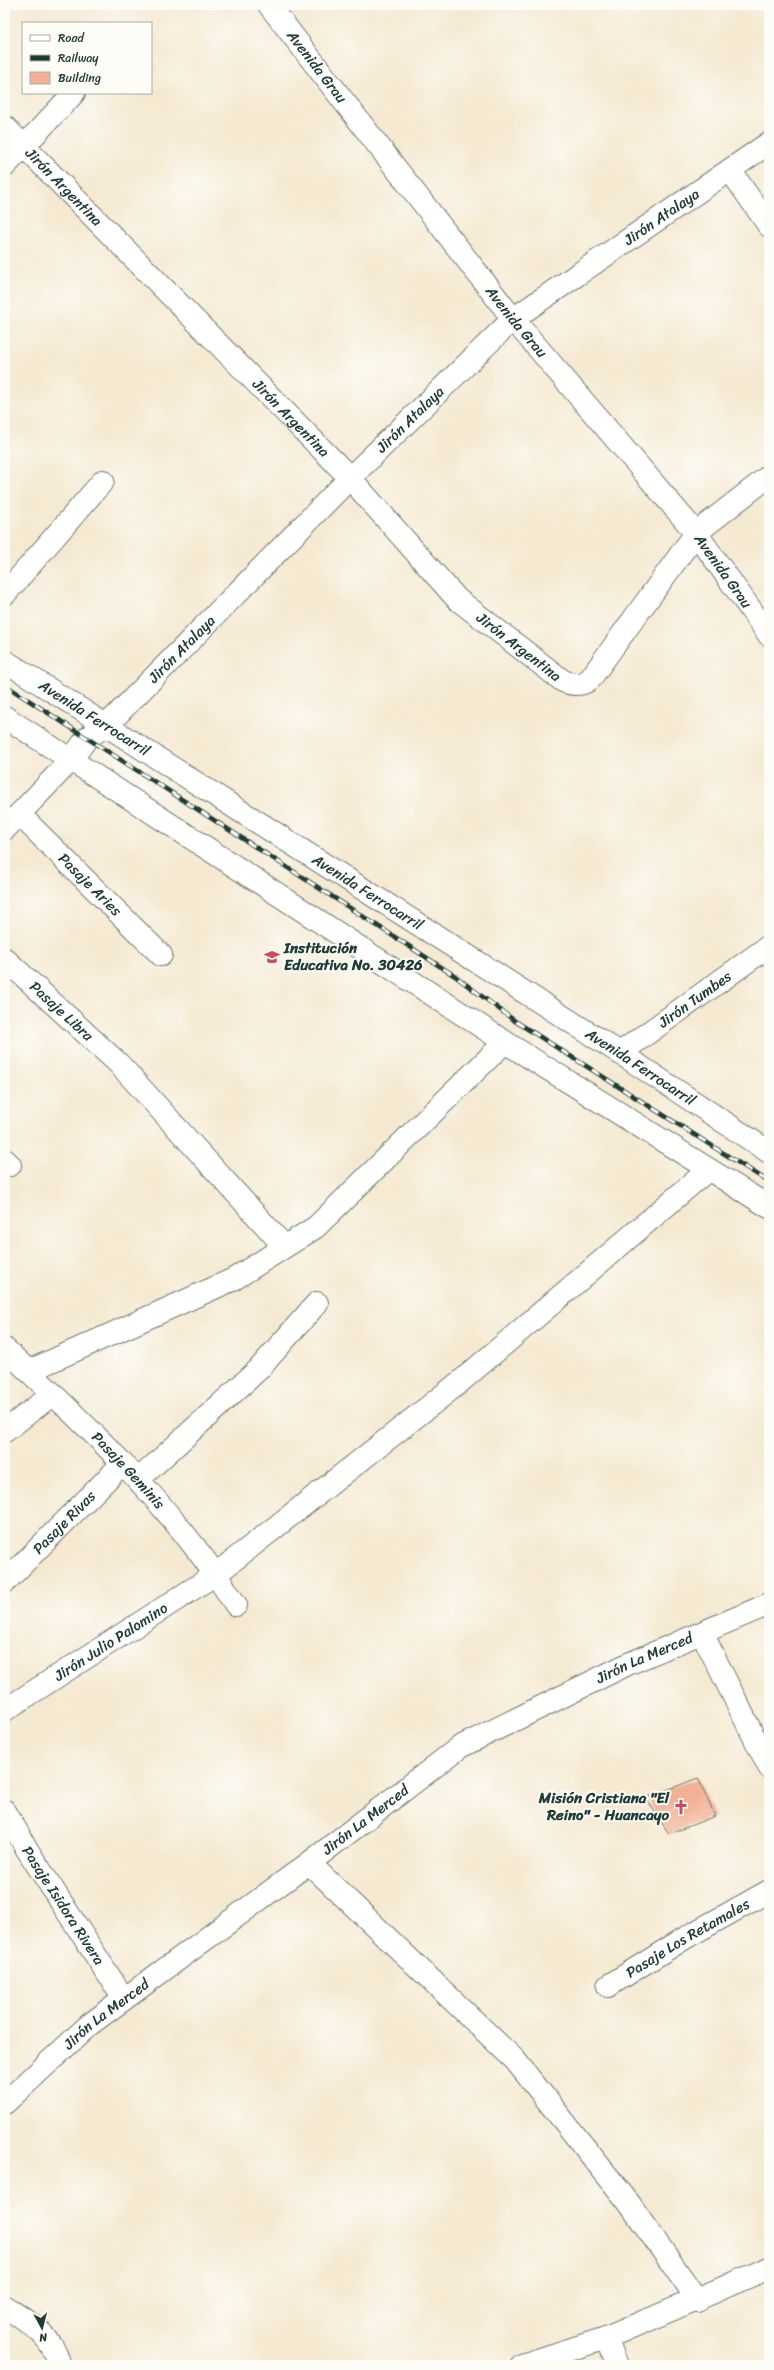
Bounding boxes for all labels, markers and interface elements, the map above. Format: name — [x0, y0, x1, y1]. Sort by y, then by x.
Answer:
legend — [22, 22, 152, 94]
street label: Avenida Grau — [279, 23, 354, 109]
text: Road — [58, 27, 85, 49]
text: Railway — [58, 47, 99, 69]
text: Building — [58, 67, 101, 89]
street label: Jirón Argentina — [18, 141, 109, 233]
street label: Jirón Atalaya — [617, 181, 705, 253]
street label: Avenida Grau — [478, 279, 554, 364]
street label: Jirón Argentina — [245, 372, 336, 464]
street label: Jirón Atalaya — [369, 379, 451, 460]
street label: Avenida Grau — [687, 527, 759, 614]
street label: Jirón Argentina — [470, 605, 568, 689]
street label: Jirón Atalaya — [141, 608, 222, 690]
street label: Avenida Ferrocarril — [33, 672, 156, 764]
street label: Pasaje Aries — [52, 846, 128, 923]
street label: Avenida Ferrocarril — [306, 846, 429, 938]
place label: Institución Educativa No. 30426 — [283, 935, 423, 978]
school or university icon: Institución Educativa No. 30426 — [263, 948, 281, 966]
street label: Jirón Tumbes — [652, 964, 737, 1035]
street label: Pasaje Libra — [23, 975, 100, 1048]
street label: Avenida Ferrocarril — [579, 1020, 702, 1113]
street label: Pasaje Geminis — [85, 1425, 172, 1515]
street label: Pasaje Rivas — [26, 1484, 102, 1561]
street label: Jirón Julio Palomino — [48, 1595, 173, 1689]
street label: Jirón La Merced — [590, 1624, 698, 1691]
street label: Jirón La Merced — [315, 1777, 415, 1862]
place label: Misión Cristiana "El Reino" - Huancayo — [538, 1785, 670, 1828]
church icon: Misión Cristiana "El Reino" - Huancayo — [672, 1798, 690, 1816]
street label: Pasaje Isidora Rivera — [15, 1840, 112, 1971]
street label: Pasaje Los Retamales — [620, 1891, 755, 1985]
street label: Jirón La Merced — [56, 1971, 156, 2057]
north arrow — [22, 2308, 62, 2348]
text: N — [38, 2327, 49, 2347]

